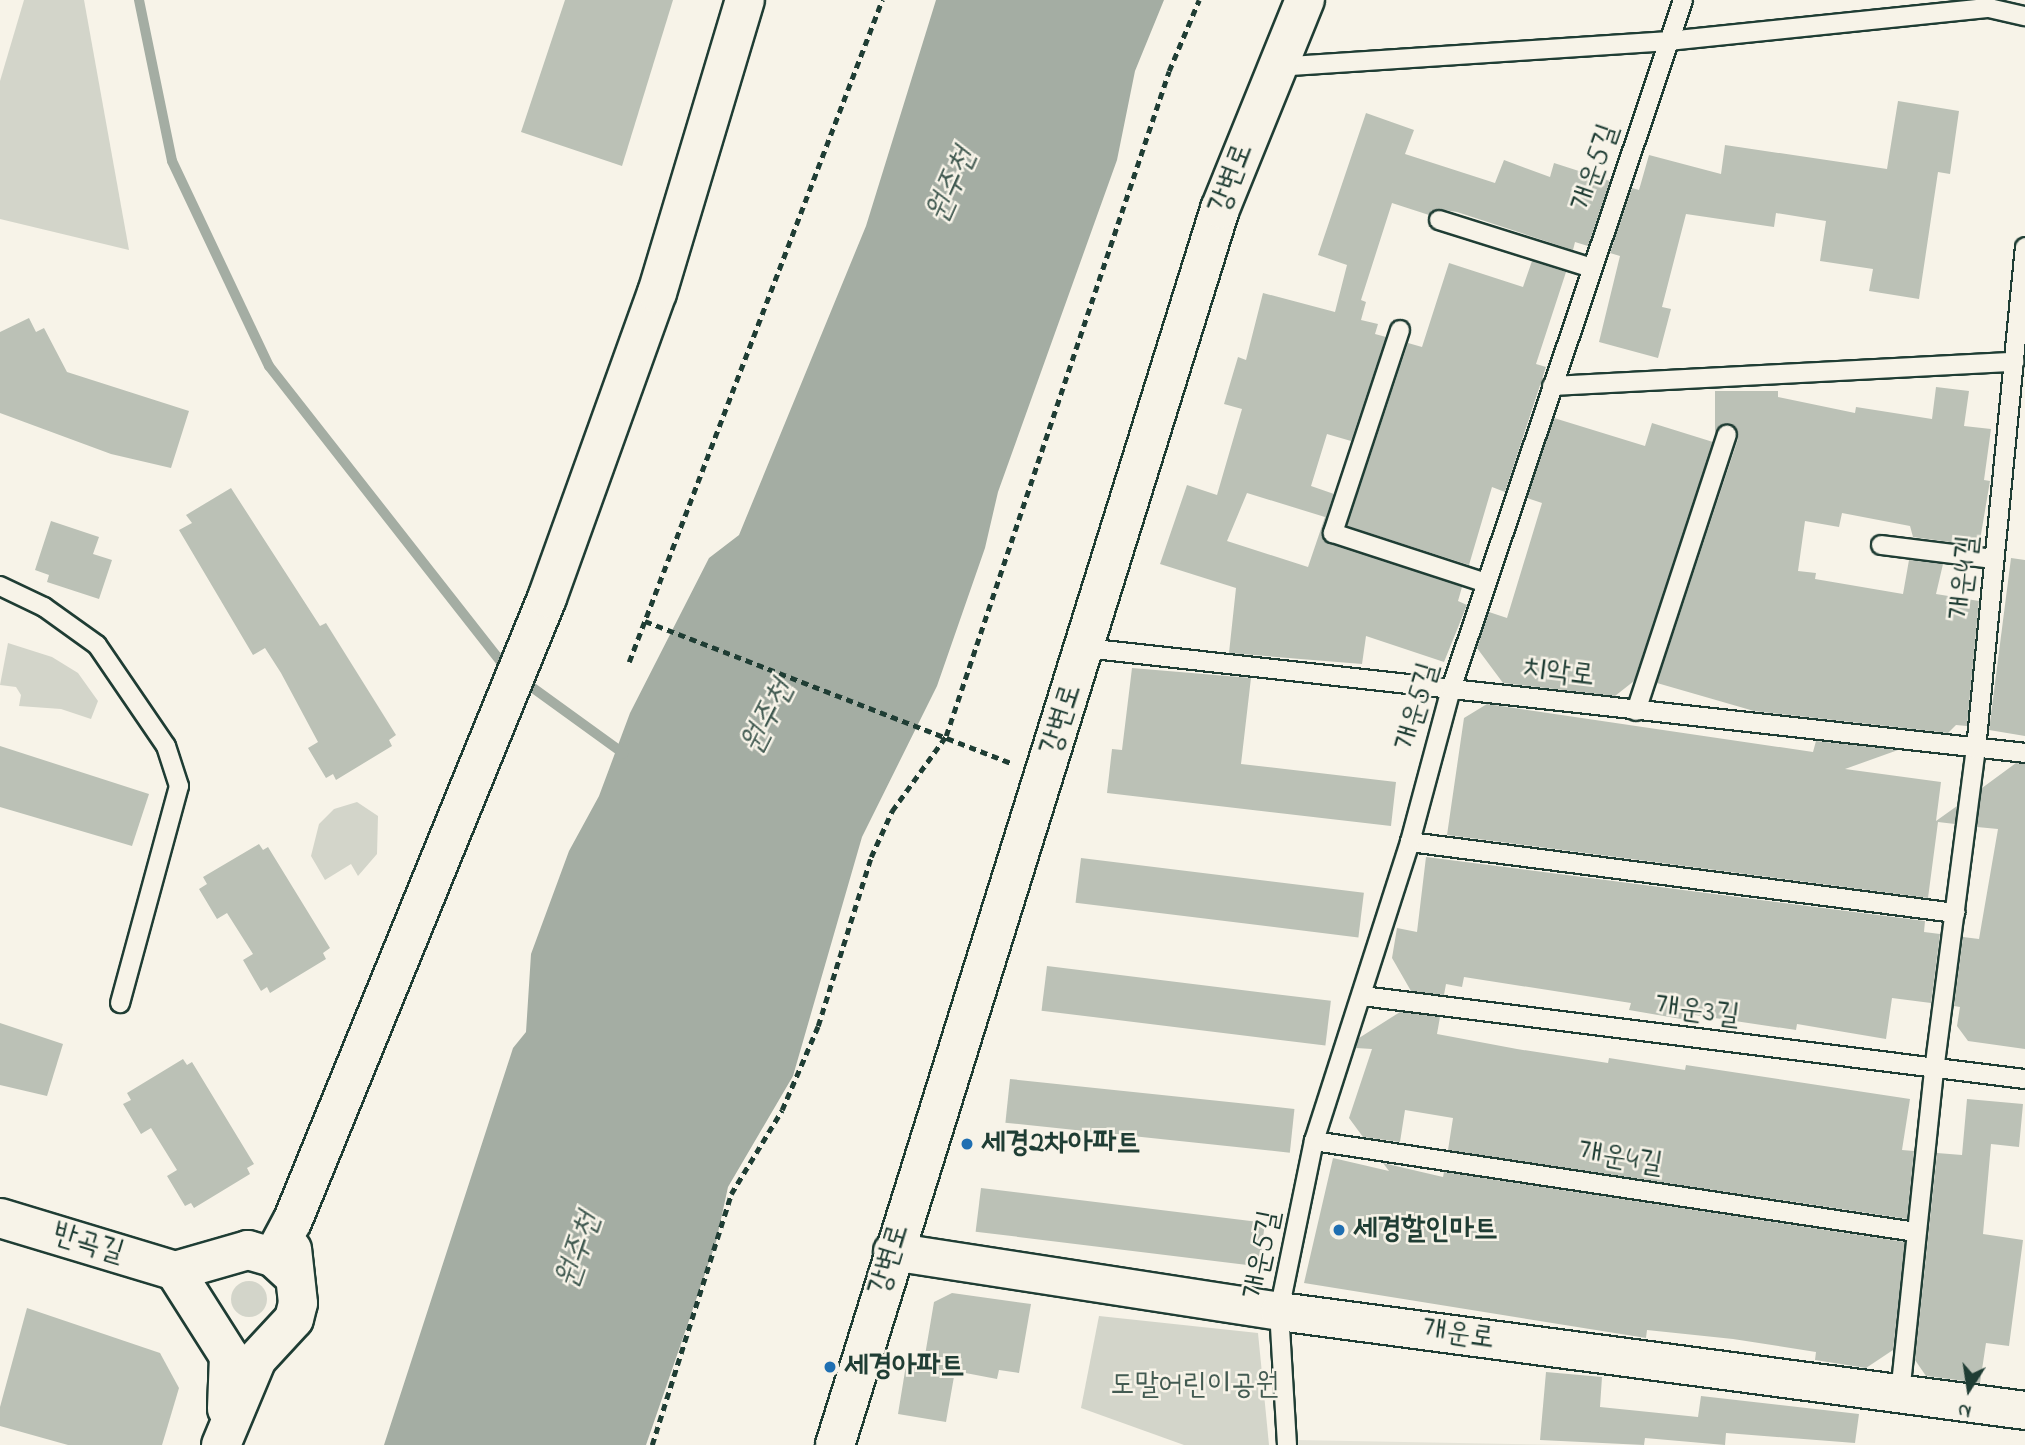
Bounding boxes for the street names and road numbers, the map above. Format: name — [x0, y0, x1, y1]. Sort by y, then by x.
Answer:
street label: 개운5길 — [1564, 120, 1628, 216]
street label: 강변로 — [1202, 139, 1262, 219]
street label: 개운4길 — [1943, 534, 1987, 622]
street label: 치악로 — [1520, 651, 1596, 695]
street label: 개운5길 — [1388, 659, 1448, 755]
street label: 강변로 — [1034, 680, 1090, 760]
street label: 개운3길 — [1653, 989, 1741, 1035]
street label: 개운4길 — [1575, 1135, 1665, 1183]
street label: 개운5길 — [1237, 1208, 1289, 1302]
street label: 반곡길 — [48, 1216, 128, 1272]
street label: 강변로 — [862, 1220, 918, 1300]
street label: 개운로 — [1420, 1312, 1496, 1358]

